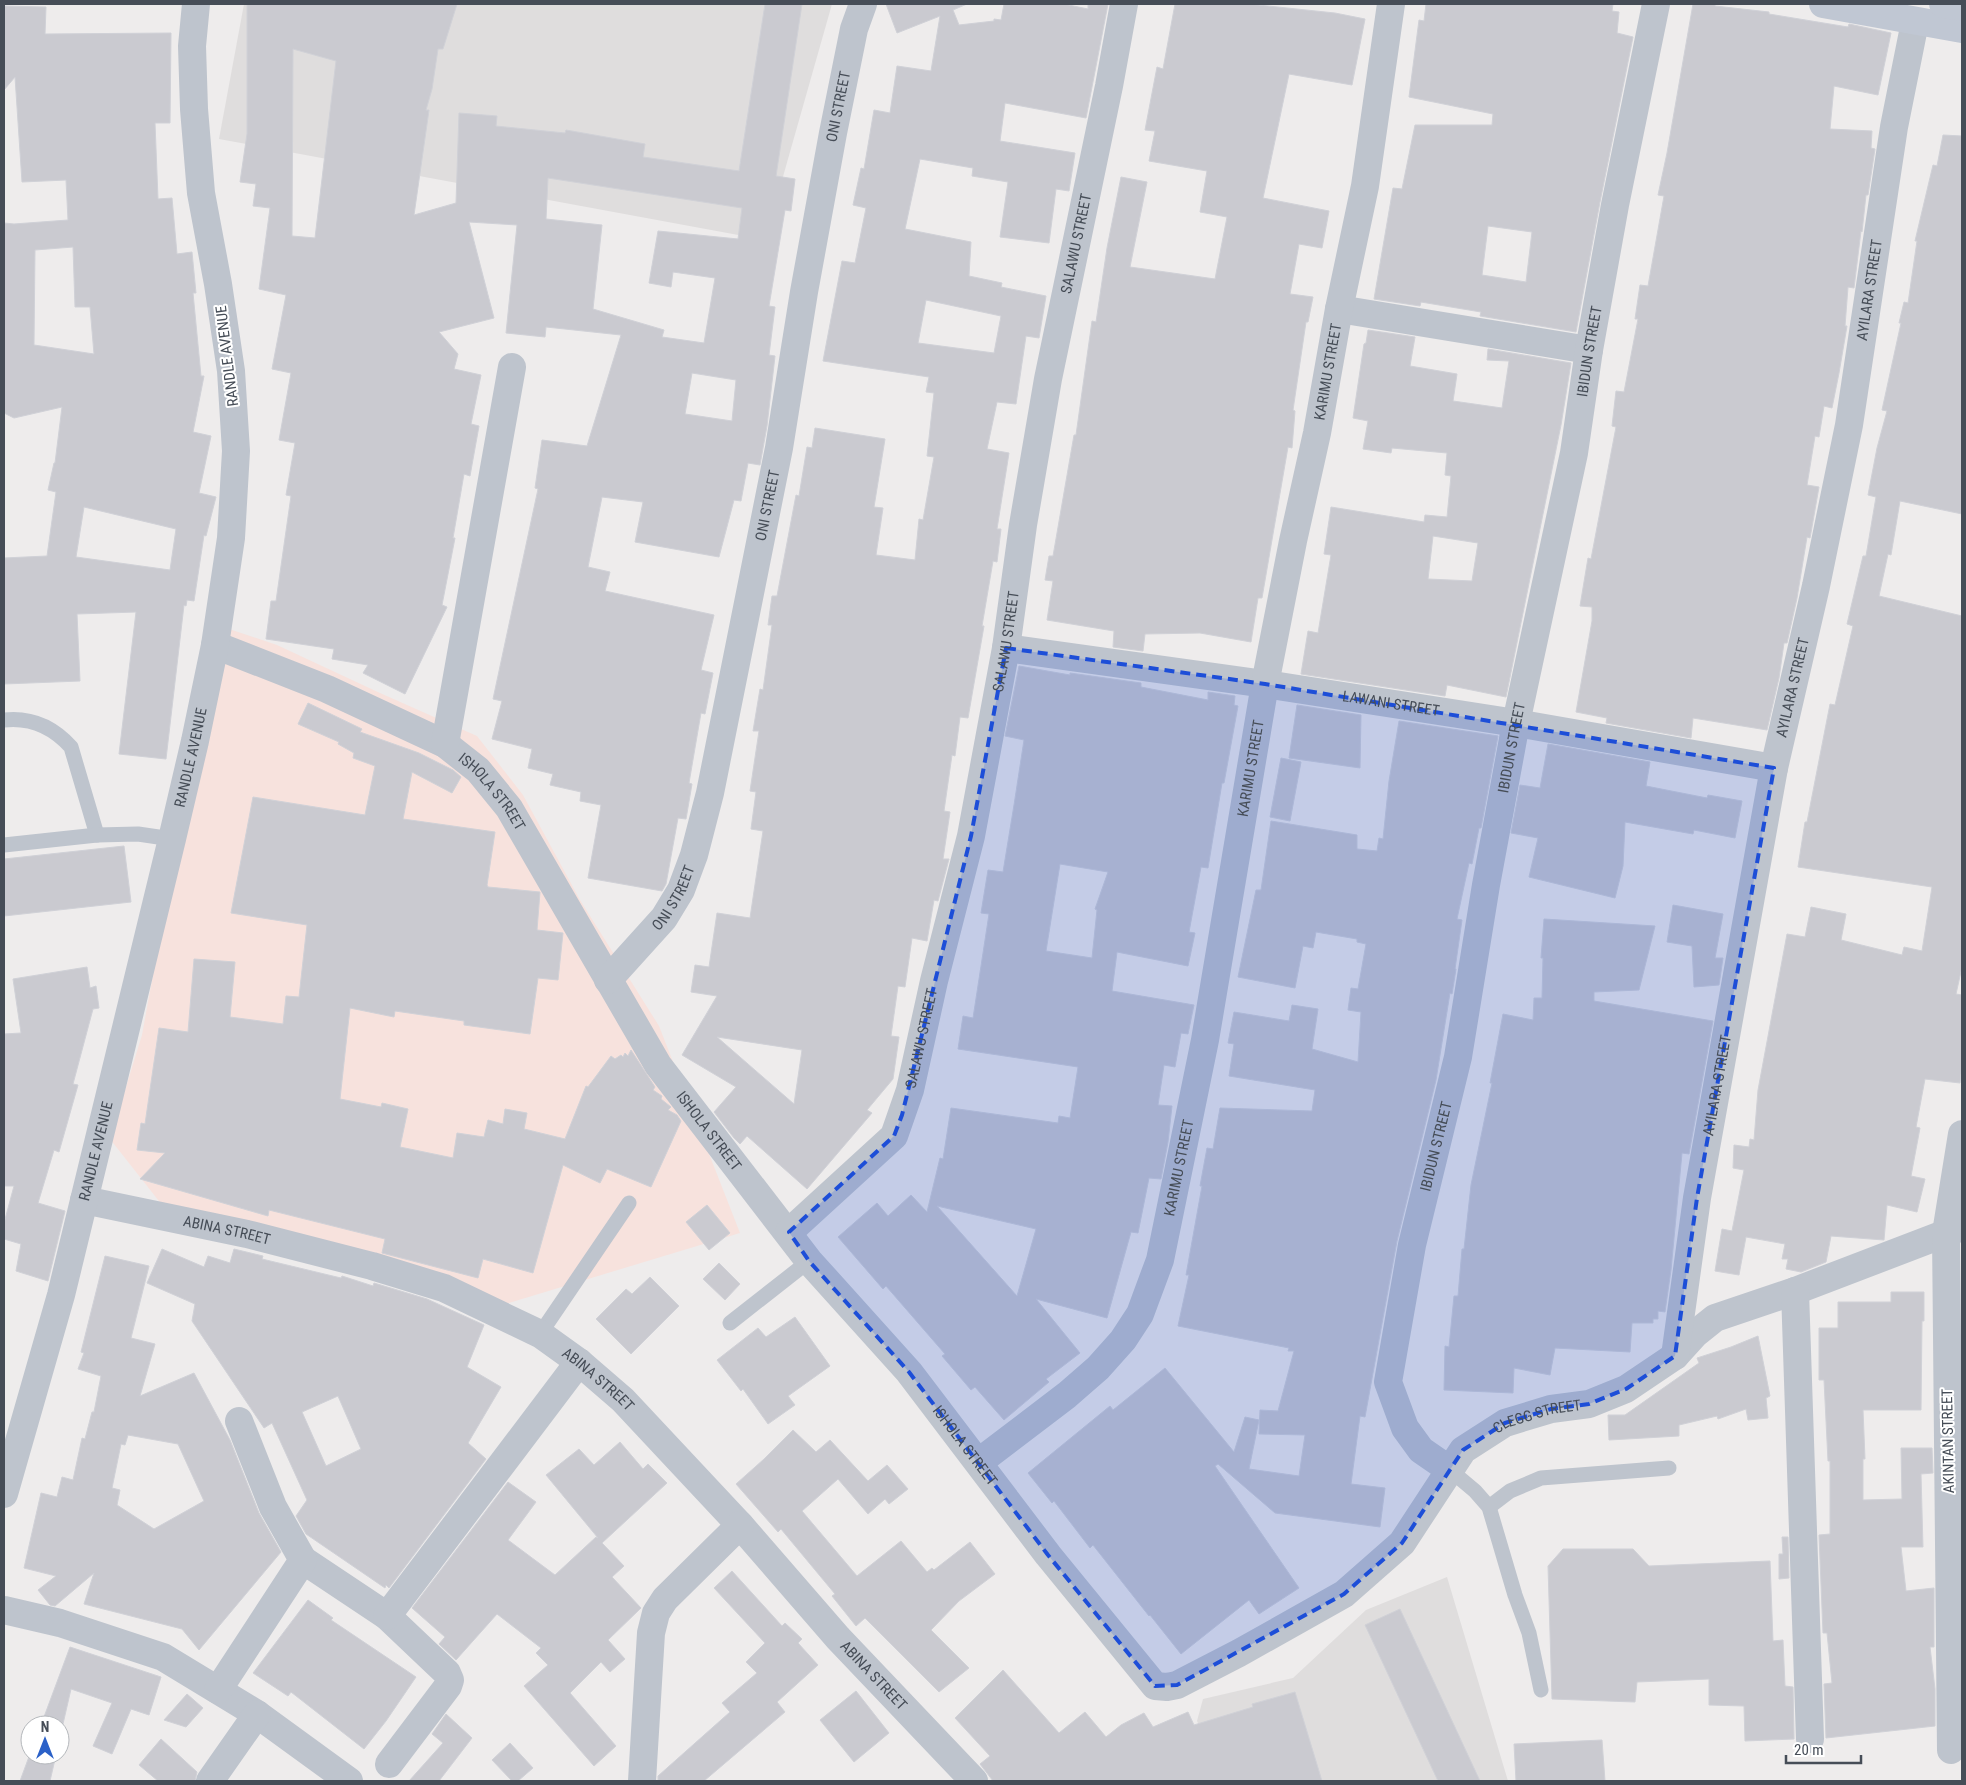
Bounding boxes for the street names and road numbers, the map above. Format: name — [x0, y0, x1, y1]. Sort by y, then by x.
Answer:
street label: ONI STREET — [823, 69, 854, 144]
street label: SALAWU STREET — [1057, 192, 1095, 295]
street label: AYILARA STREET — [1853, 238, 1886, 342]
street label: IBIDUN STREET — [1573, 304, 1606, 398]
street label: RANDLE AVENUE — [212, 305, 242, 407]
street label: KARIMU STREET — [1310, 322, 1345, 422]
street label: ONI STREET — [752, 468, 783, 542]
street label: SALAWU STREET — [989, 590, 1023, 693]
street label: AYILARA STREET — [1772, 636, 1813, 739]
street label: LAWANI STREET — [1341, 687, 1441, 720]
street label: IBIDUN STREET — [1494, 701, 1529, 795]
street label: RANDLE AVENUE — [171, 706, 211, 809]
street label: KARIMU STREET — [1234, 718, 1268, 818]
street label: ISHOLA STREET — [455, 749, 529, 834]
street label: ONI STREET — [648, 863, 698, 934]
street label: SALAWU STREET — [902, 986, 941, 1090]
street label: AYILARA STREET — [1699, 1033, 1735, 1137]
street label: ISHOLA STREET — [673, 1088, 745, 1175]
street label: RANDLE AVENUE — [75, 1100, 117, 1203]
street label: IBIDUN STREET — [1416, 1100, 1456, 1193]
street label: KARIMU STREET — [1160, 1118, 1198, 1218]
street label: ABINA STREET — [182, 1212, 272, 1249]
street label: ABINA STREET — [559, 1344, 638, 1415]
street label: AKINTAN STREET — [1938, 1388, 1958, 1494]
street label: CLEGG STREET — [1490, 1396, 1582, 1437]
street label: ISHOLA STREET — [929, 1402, 1001, 1489]
street label: ABINA STREET — [837, 1637, 911, 1714]

